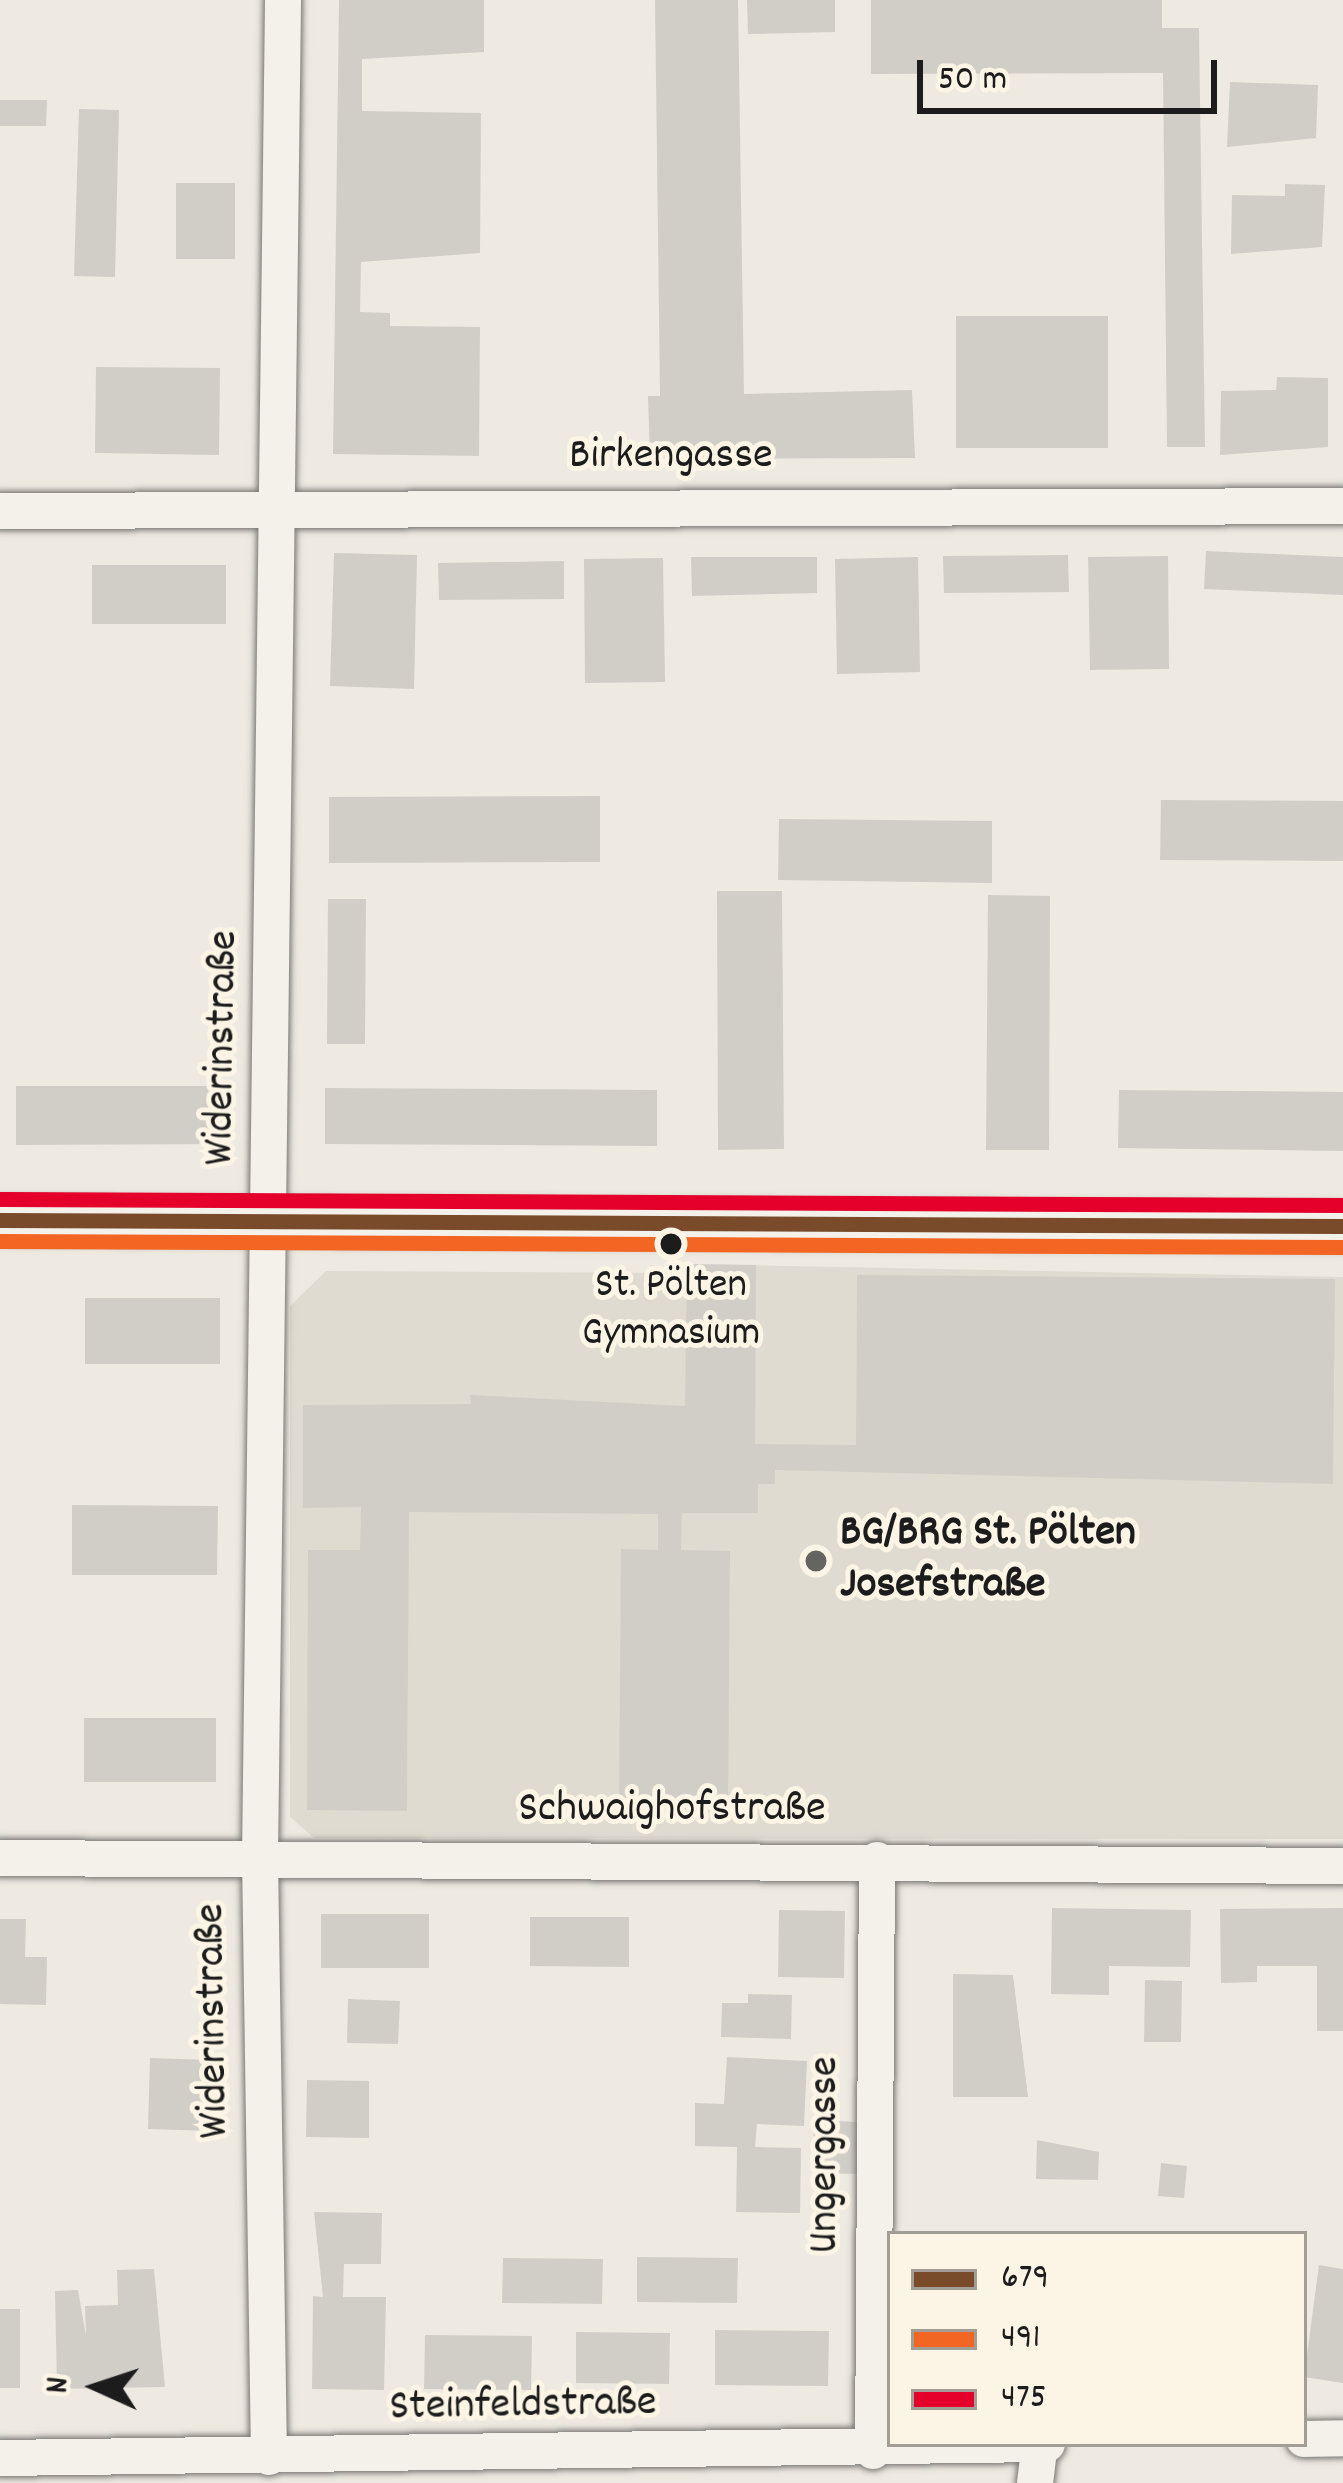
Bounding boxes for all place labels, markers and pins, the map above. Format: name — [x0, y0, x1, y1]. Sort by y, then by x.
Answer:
marker: St. Pölten Gymnasium — [660, 1233, 682, 1255]
place label: St. Pölten Gymnasium — [582, 1262, 760, 1360]
place label: BG/BRG St. Pölten Josefstraße — [840, 1508, 1136, 1614]
marker: BG/BRG St. Pölten Josefstraße — [803, 1548, 829, 1574]

